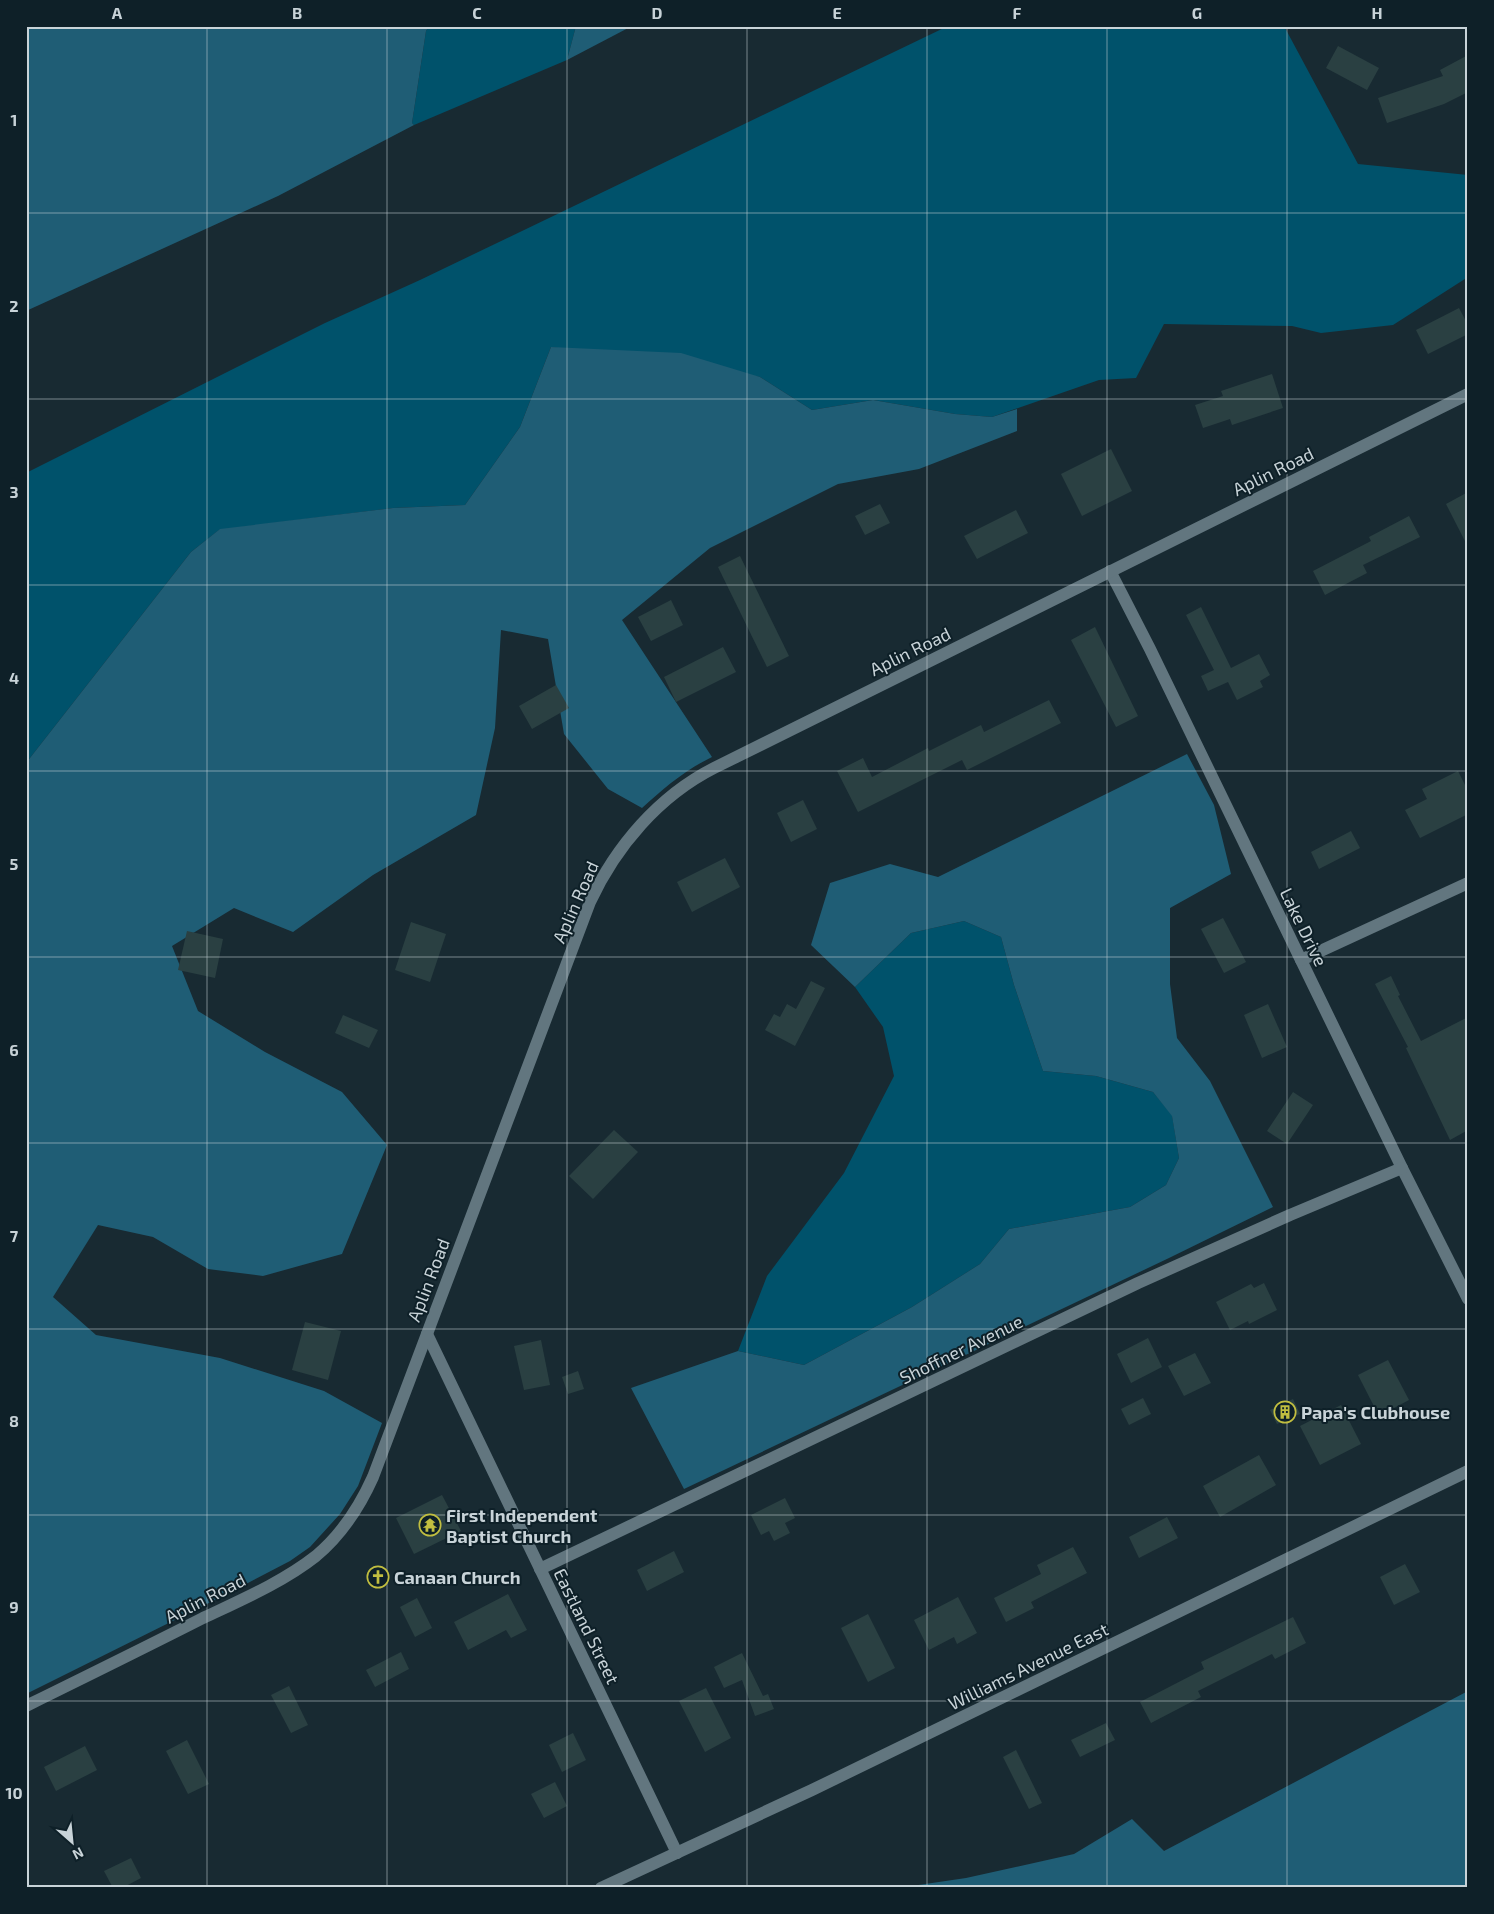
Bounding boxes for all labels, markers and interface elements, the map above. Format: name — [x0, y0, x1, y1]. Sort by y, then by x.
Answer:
text: A — [112, 3, 123, 22]
text: B — [292, 3, 302, 22]
text: C — [472, 3, 482, 22]
text: D — [652, 3, 663, 22]
text: E — [832, 3, 842, 22]
text: F — [1013, 3, 1022, 22]
text: G — [1192, 3, 1202, 22]
text: H — [1371, 3, 1383, 22]
text: 1 — [11, 110, 17, 129]
text: 2 — [9, 296, 19, 315]
street label: Aplin Road — [1229, 442, 1317, 500]
text: 3 — [9, 482, 19, 501]
street label: Aplin Road — [866, 622, 954, 680]
text: 4 — [9, 668, 19, 687]
text: 5 — [10, 854, 19, 873]
street label: Aplin Road — [547, 858, 603, 946]
street label: Lake Drive — [1276, 884, 1332, 970]
text: 6 — [9, 1040, 19, 1059]
text: 7 — [10, 1226, 19, 1245]
street label: Aplin Road — [402, 1235, 454, 1325]
street label: Shoffner Avenue — [896, 1310, 1026, 1388]
building icon: Papa's Clubhouse — [1273, 1400, 1297, 1424]
place label: Papa's Clubhouse — [1301, 1401, 1450, 1423]
text: 8 — [9, 1411, 19, 1430]
place label: First Independent Baptist Church — [446, 1504, 598, 1547]
temple icon: First Independent Baptist Church — [418, 1513, 442, 1537]
church icon: Canaan Church — [366, 1565, 390, 1589]
street label: Eastland Street — [549, 1565, 625, 1688]
place label: Canaan Church — [394, 1566, 520, 1588]
street label: Aplin Road — [161, 1568, 249, 1628]
text: 9 — [9, 1597, 19, 1616]
street label: Williams Avenue East — [944, 1618, 1112, 1714]
text: 10 — [5, 1783, 23, 1802]
north arrow — [48, 1816, 98, 1866]
text: N — [70, 1844, 86, 1864]

